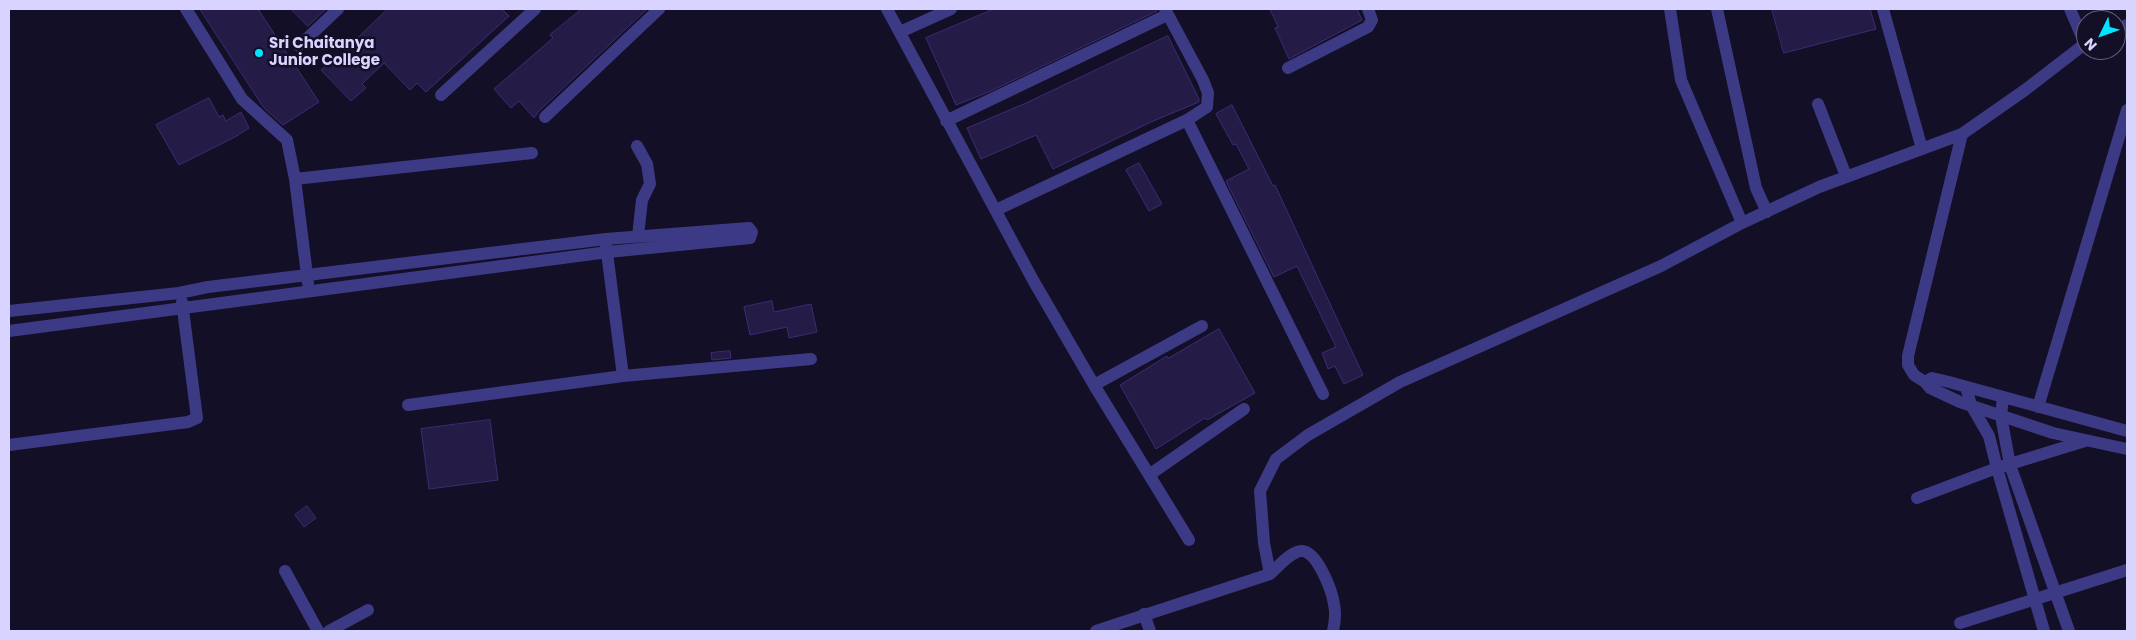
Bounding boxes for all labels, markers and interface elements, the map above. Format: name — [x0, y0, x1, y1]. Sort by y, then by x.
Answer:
north arrow — [2076, 10, 2126, 60]
text: N — [2080, 34, 2102, 55]
place label: Sri Chaitanya Junior College — [269, 35, 380, 70]
marker: Sri Chaitanya Junior College — [253, 47, 265, 59]

